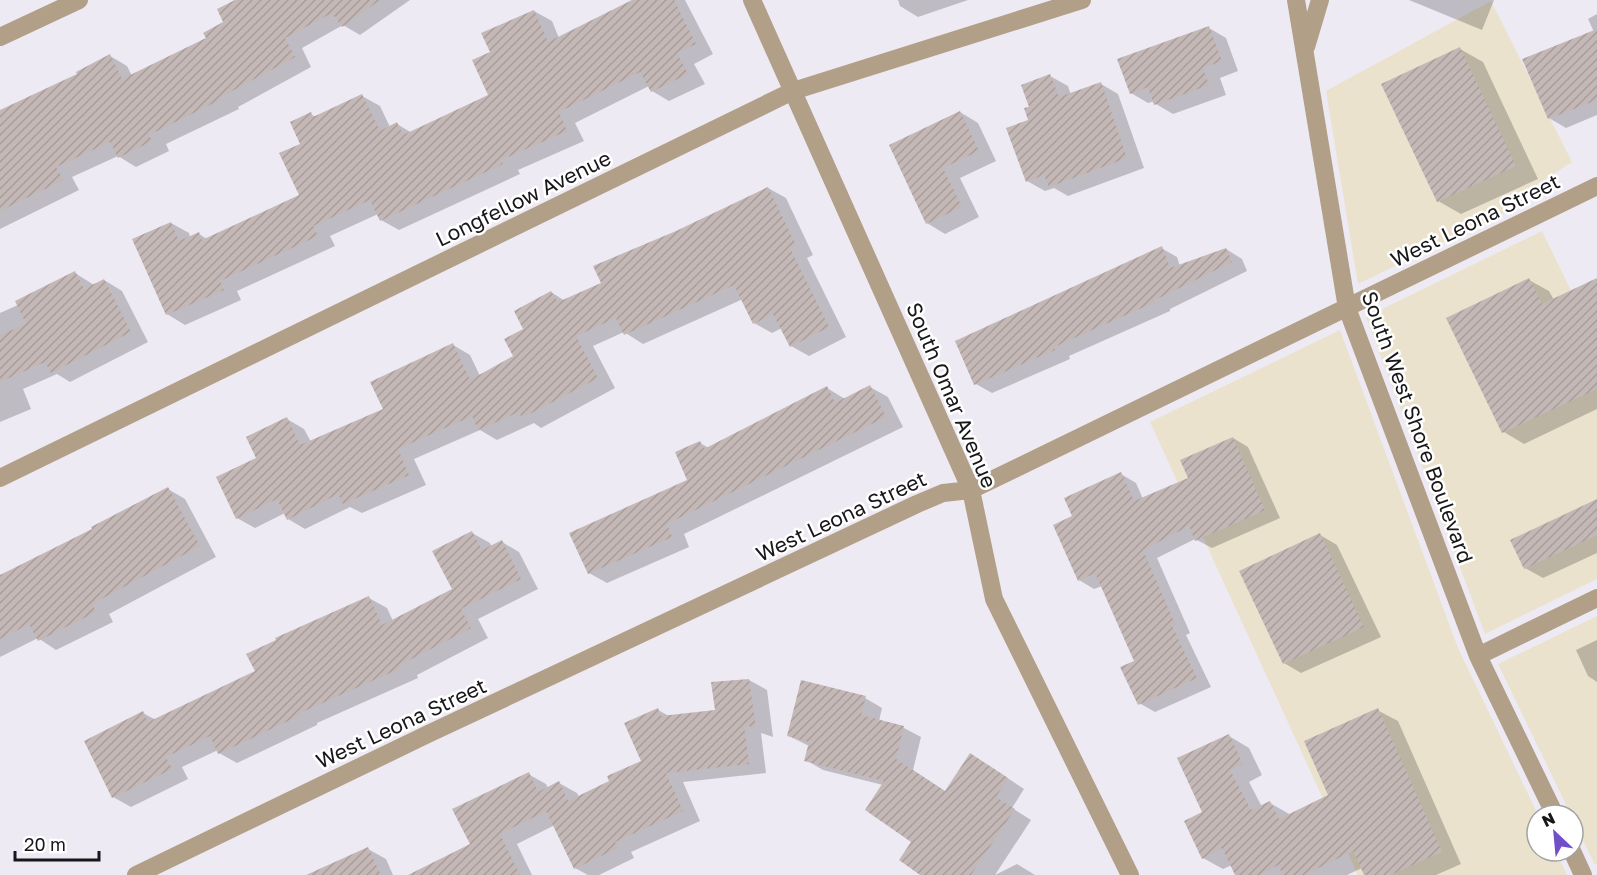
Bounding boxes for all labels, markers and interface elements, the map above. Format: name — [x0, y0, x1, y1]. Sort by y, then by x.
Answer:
street label: Longfellow Avenue — [431, 144, 615, 252]
street label: West Leona Street — [1386, 168, 1564, 272]
street label: South West Shore Boulevard — [1357, 287, 1479, 567]
street label: South Omar Avenue — [901, 298, 1003, 492]
street label: West Leona Street — [752, 465, 930, 567]
street label: West Leona Street — [312, 672, 490, 774]
north arrow — [1525, 803, 1585, 863]
text: N — [1539, 808, 1558, 831]
scale bar — [15, 824, 99, 862]
text: 20 m — [24, 833, 66, 855]

